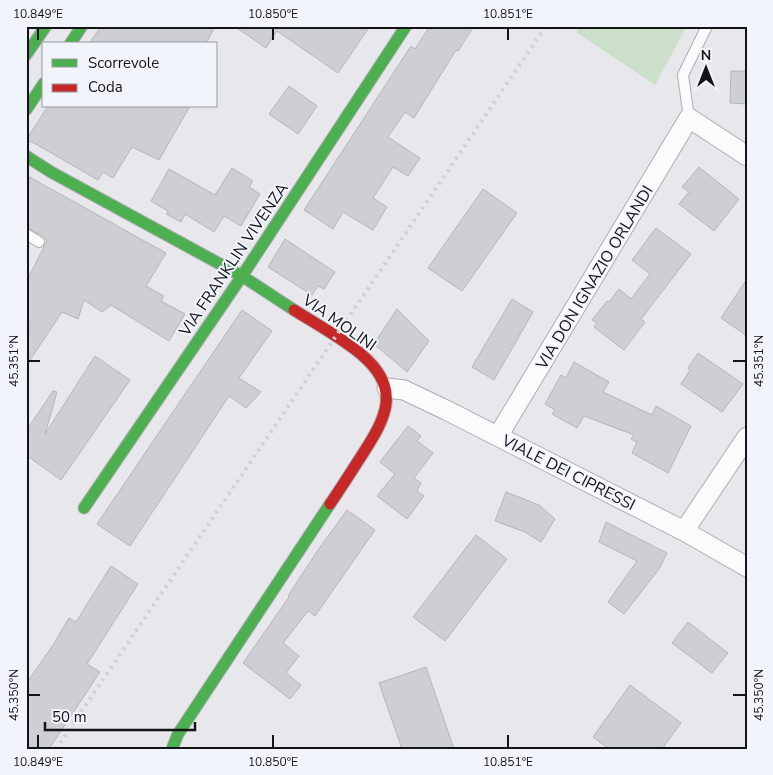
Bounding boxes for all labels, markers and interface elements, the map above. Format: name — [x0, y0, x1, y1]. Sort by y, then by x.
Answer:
text: 10.849°E — [13, 6, 63, 22]
text: 10.850°E — [248, 6, 298, 22]
text: 10.851°E — [483, 6, 533, 22]
legend — [42, 42, 218, 108]
north arrow — [680, 42, 730, 92]
text: N — [701, 46, 711, 65]
text: Scorrevole — [88, 53, 159, 73]
text: Coda — [88, 77, 123, 97]
street label: VIA FRANKLIN VIVENZA — [174, 178, 294, 341]
street label: VIA DON IGNAZIO ORLANDI — [531, 182, 659, 374]
street label: VIA MOLINI — [297, 289, 381, 356]
text: 45.351°N — [6, 335, 22, 387]
text: 45.351°N — [751, 335, 767, 387]
street label: VIALE DEI CIPRESSI — [497, 429, 639, 516]
text: 45.350°N — [6, 669, 22, 721]
text: 45.350°N — [751, 669, 767, 721]
scale bar — [45, 700, 195, 732]
text: 50 m — [52, 707, 87, 727]
text: 10.849°E — [13, 754, 63, 770]
text: 10.850°E — [248, 754, 298, 770]
text: 10.851°E — [483, 754, 533, 770]

